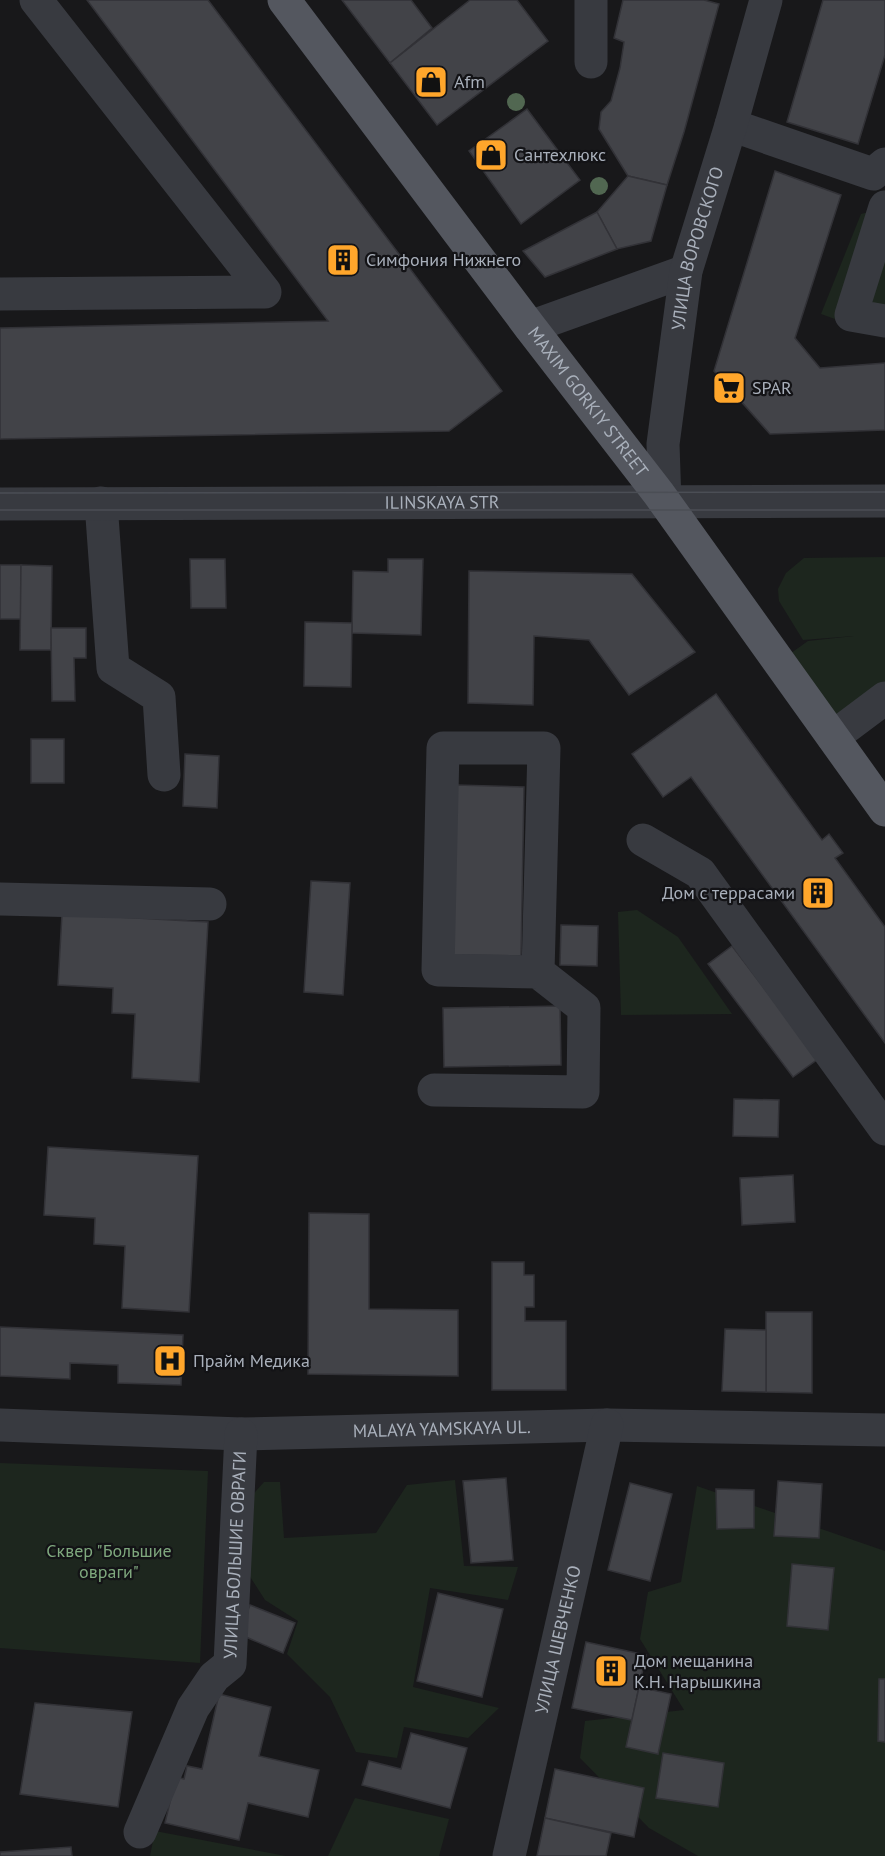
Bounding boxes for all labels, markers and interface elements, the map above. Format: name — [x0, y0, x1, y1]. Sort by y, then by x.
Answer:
shop icon: Afm — [413, 64, 449, 100]
place label: Afm — [454, 70, 485, 93]
shop icon: Сантехлюкс — [473, 137, 509, 173]
place label: Сантехлюкс — [514, 143, 606, 166]
street label: УЛИЦА ВОРОВСКОГО — [666, 164, 729, 332]
building icon: Симфония Нижнего — [325, 242, 361, 278]
place label: Симфония Нижнего — [366, 248, 521, 271]
street label: MAXIM GORKIY STREET — [523, 322, 654, 482]
supermarket icon: SPAR — [711, 370, 747, 406]
place label: SPAR — [752, 376, 792, 399]
street label: ILINSKAYA STR — [384, 490, 500, 514]
building icon: Дом с террасами — [800, 875, 836, 911]
place label: Дом с террасами — [662, 881, 795, 904]
hospital icon: Прайм Медика — [152, 1343, 188, 1379]
place label: Прайм Медика — [193, 1349, 310, 1372]
street label: MALAYA YAMSKAYA UL. — [353, 1415, 531, 1442]
street label: УЛИЦА БОЛЬШИЕ ОВРАГИ — [218, 1450, 251, 1660]
park label: Сквер "Большие овраги" — [46, 1539, 172, 1583]
street label: УЛИЦА ШЕВЧЕНКО — [530, 1563, 586, 1716]
place label: Дом мещанина К.Н. Нарышкина — [634, 1649, 761, 1693]
building icon: Дом мещанина К.Н. Нарышкина — [593, 1653, 629, 1689]

